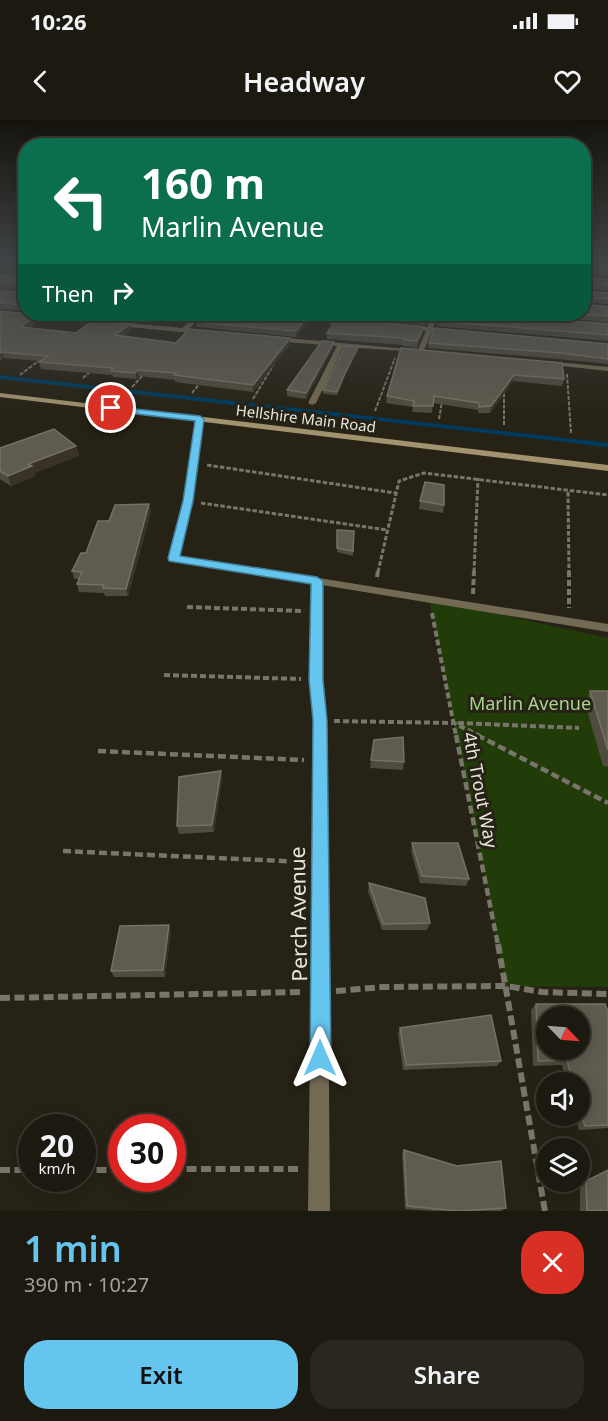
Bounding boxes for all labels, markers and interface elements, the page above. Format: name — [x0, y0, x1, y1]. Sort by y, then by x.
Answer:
text: 10:26 — [30, 6, 87, 36]
text: Headway — [243, 63, 365, 100]
icon: back — [24, 65, 57, 98]
icon: heart — [551, 65, 584, 98]
text: 160 m — [141, 154, 265, 211]
icon: left — [42, 162, 120, 240]
text: Marlin Avenue — [141, 208, 324, 245]
icon: right — [106, 276, 139, 309]
text: Then — [42, 278, 94, 308]
pin — [85, 382, 136, 433]
icon: arrive — [94, 391, 127, 424]
street label: Hellshire Main Road — [235, 399, 377, 437]
park label: Marlin Avenue — [469, 691, 591, 715]
street label: 4th Trout Way — [458, 730, 504, 851]
street label: Perch Avenue — [283, 846, 313, 982]
north arrow — [536, 1006, 590, 1060]
map controls — [536, 1006, 590, 1192]
position arrow — [288, 1026, 352, 1090]
button: sound — [536, 1072, 590, 1126]
speed limit sign: 30 — [108, 1114, 186, 1192]
text: 20 — [40, 1125, 74, 1166]
button: layers — [536, 1138, 590, 1192]
text: km/h — [39, 1158, 75, 1178]
text: 1 min — [24, 1224, 122, 1273]
button: close — [521, 1231, 584, 1294]
text: 390 m · 10:27 — [24, 1271, 149, 1298]
button: Exit — [24, 1340, 298, 1409]
button: Share — [310, 1340, 584, 1409]

